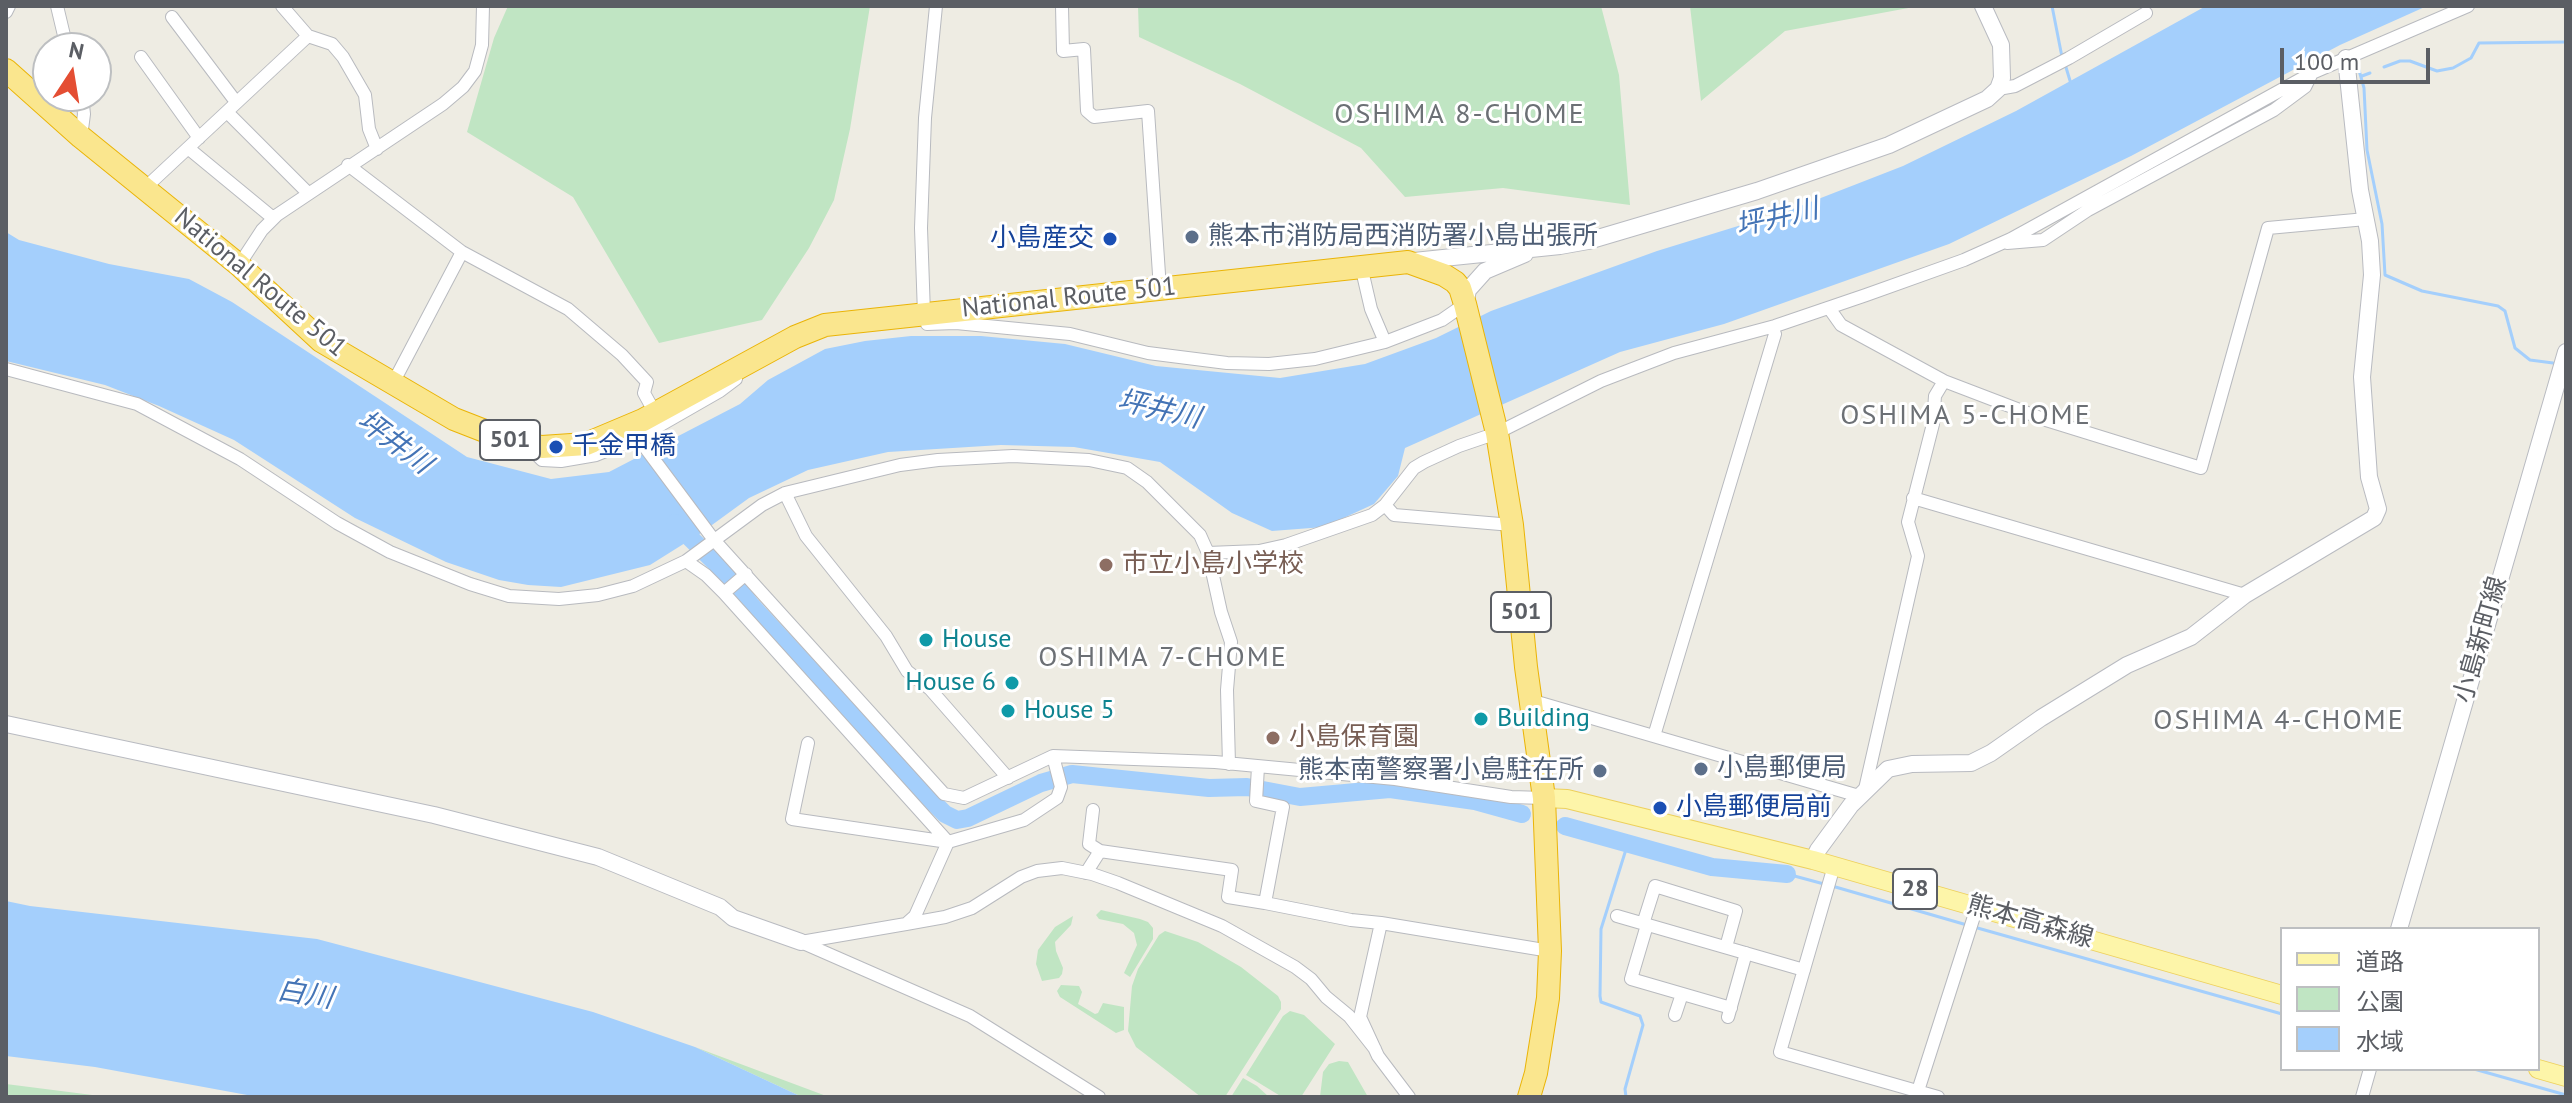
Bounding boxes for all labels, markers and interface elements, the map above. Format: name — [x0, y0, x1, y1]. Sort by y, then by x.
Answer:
north arrow — [32, 32, 112, 112]
scale bar — [2284, 32, 2434, 82]
text: N — [67, 35, 87, 66]
text: 100 m — [2294, 46, 2359, 77]
district label: OSHIMA 8-CHOME — [1334, 98, 1586, 132]
water label: 坪井川 — [1732, 192, 1822, 244]
street label: National Route 501 — [168, 202, 352, 364]
place label: 熊本市消防局西消防署小島出張所 — [1208, 221, 1598, 253]
place label: 小島産交 — [990, 223, 1094, 255]
marker: 熊本市消防局西消防署小島出張所 — [1183, 228, 1201, 246]
marker: 小島産交 — [1101, 230, 1119, 248]
street label: National Route 501 — [960, 271, 1178, 325]
water label: 坪井川 — [1114, 384, 1204, 436]
district label: OSHIMA 5-CHOME — [1840, 399, 2092, 433]
water label: 坪井川 — [350, 404, 438, 482]
road number: 501 — [480, 420, 540, 460]
place label: 千金甲橋 — [572, 431, 676, 463]
marker: 千金甲橋 — [547, 438, 565, 456]
place label: 市立小島小学校 — [1122, 549, 1304, 581]
marker: 市立小島小学校 — [1097, 556, 1115, 574]
street label: 小島新町線 — [2448, 573, 2514, 707]
road number: 501 — [1491, 592, 1551, 632]
place label: House — [942, 624, 1012, 656]
marker: House — [917, 631, 935, 649]
district label: OSHIMA 7-CHOME — [1038, 641, 1288, 675]
place label: House 6 — [905, 667, 996, 699]
marker: House 6 — [1003, 674, 1021, 692]
place label: House 5 — [1024, 695, 1115, 727]
marker: House 5 — [999, 702, 1017, 720]
place label: Building — [1497, 703, 1590, 735]
district label: OSHIMA 4-CHOME — [2153, 704, 2405, 738]
marker: Building — [1472, 710, 1490, 728]
place label: 小島保育園 — [1289, 722, 1419, 754]
marker: 小島保育園 — [1264, 729, 1282, 747]
place label: 小島郵便局 — [1717, 753, 1847, 785]
place label: 熊本南警察署小島駐在所 — [1298, 755, 1584, 787]
marker: 小島郵便局 — [1692, 760, 1710, 778]
marker: 熊本南警察署小島駐在所 — [1591, 762, 1609, 780]
place label: 小島郵便局前 — [1676, 792, 1832, 824]
marker: 小島郵便局前 — [1651, 799, 1669, 817]
road number: 28 — [1893, 869, 1937, 909]
street label: 熊本高森線 — [1963, 889, 2097, 955]
legend — [2280, 927, 2540, 1071]
text: 道路 — [2356, 946, 2404, 977]
water label: 白川 — [275, 974, 335, 1016]
text: 公園 — [2356, 986, 2404, 1017]
text: 水域 — [2356, 1026, 2404, 1057]

